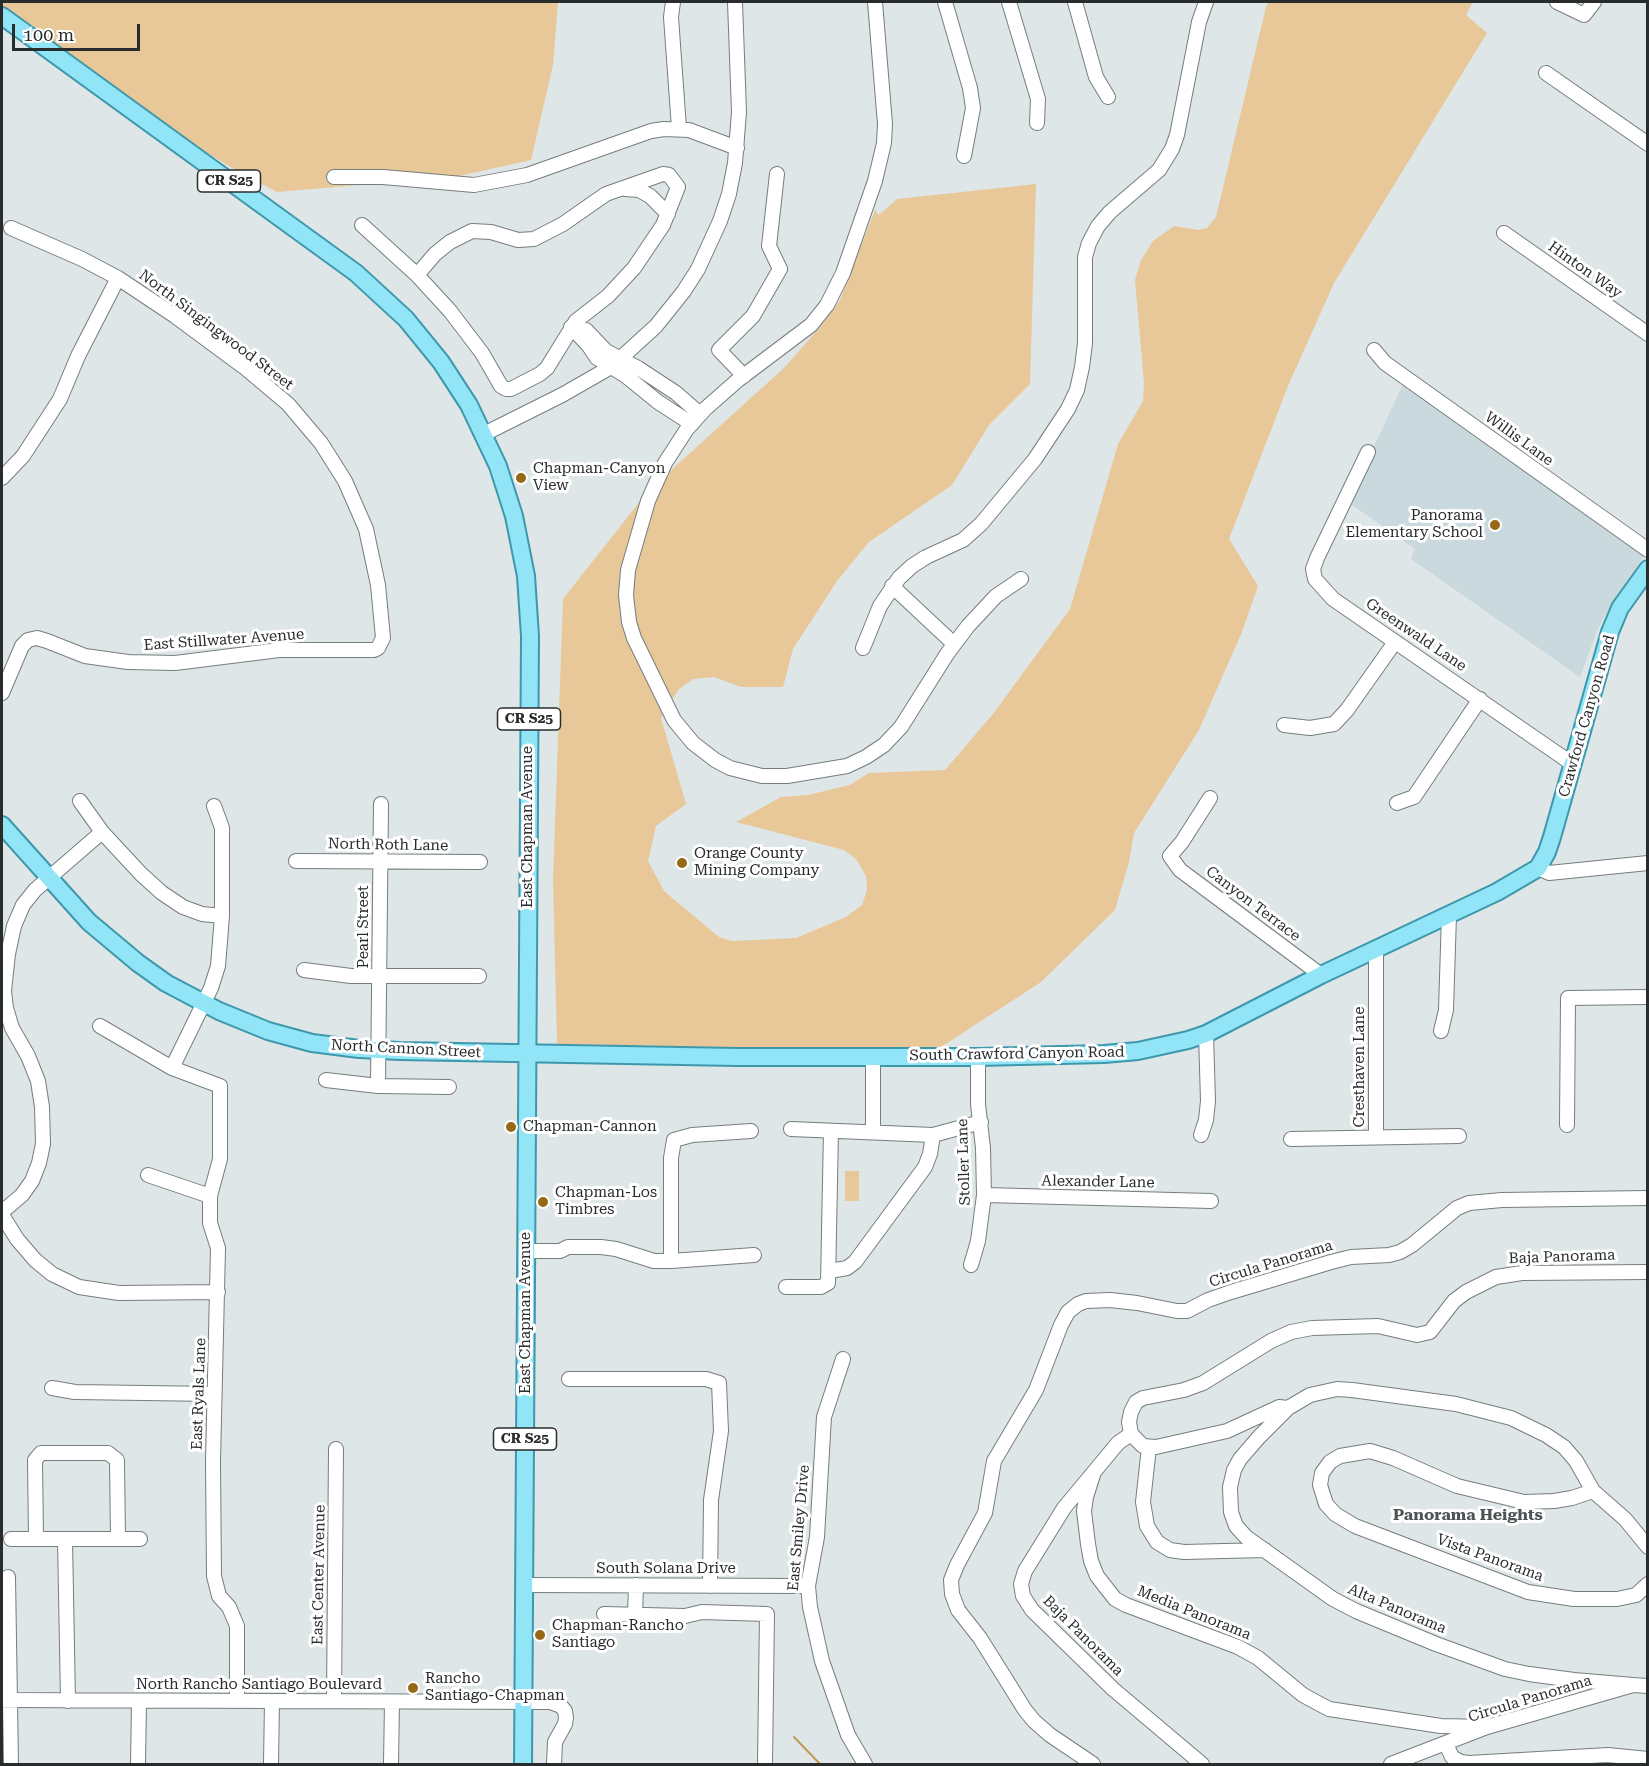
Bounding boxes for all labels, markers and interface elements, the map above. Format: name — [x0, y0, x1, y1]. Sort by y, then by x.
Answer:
scale bar — [15, 12, 142, 50]
text: 100 m — [23, 24, 74, 45]
road number: CR S25 — [198, 170, 260, 192]
street label: Hinton Way — [1544, 238, 1626, 302]
street label: North Singingwood Street — [135, 266, 297, 394]
street label: Willis Lane — [1481, 408, 1557, 470]
place label: Chapman-Canyon View — [533, 460, 665, 495]
marker: Chapman-Canyon View — [514, 471, 528, 485]
place label: Panorama Elementary School — [1345, 507, 1483, 542]
marker: Panorama Elementary School — [1488, 518, 1502, 532]
street label: Greenwald Lane — [1362, 595, 1470, 675]
street label: East Stillwater Avenue — [143, 625, 305, 655]
street label: Crawford Canyon Road — [1555, 633, 1619, 799]
road number: CR S25 — [498, 708, 560, 730]
street label: East Chapman Avenue — [519, 746, 537, 908]
street label: North Roth Lane — [328, 835, 448, 855]
place label: Orange County Mining Company — [694, 845, 819, 880]
marker: Orange County Mining Company — [675, 856, 689, 870]
street label: Canyon Terrace — [1202, 863, 1304, 945]
street label: Pearl Street — [355, 885, 373, 969]
street label: Cresthaven Lane — [1351, 1007, 1369, 1127]
street label: North Cannon Street — [330, 1036, 482, 1062]
street label: South Crawford Canyon Road — [909, 1043, 1125, 1065]
place label: Chapman-Cannon — [523, 1118, 657, 1136]
street label: Stoller Lane — [953, 1118, 975, 1206]
marker: Chapman-Cannon — [504, 1120, 518, 1134]
street label: Alexander Lane — [1041, 1172, 1155, 1192]
place label: Chapman-Los Timbres — [555, 1184, 657, 1219]
marker: Chapman-Los Timbres — [536, 1195, 550, 1209]
street label: East Chapman Avenue — [517, 1232, 535, 1394]
street label: Circula Panorama — [1207, 1237, 1335, 1291]
street label: Baja Panorama — [1508, 1246, 1616, 1268]
street label: East Ryals Lane — [188, 1338, 210, 1450]
road number: CR S25 — [494, 1428, 556, 1450]
street label: East Smiley Drive — [785, 1464, 813, 1592]
street label: East Center Avenue — [309, 1505, 329, 1645]
district label: Panorama Heights — [1393, 1505, 1543, 1525]
street label: Vista Panorama — [1434, 1530, 1546, 1586]
street label: South Solana Drive — [596, 1560, 736, 1578]
street label: Alta Panorama — [1345, 1580, 1449, 1638]
street label: Media Panorama — [1135, 1582, 1253, 1644]
street label: Baja Panorama — [1039, 1592, 1127, 1680]
place label: Chapman-Rancho Santiago — [552, 1617, 684, 1652]
marker: Chapman-Rancho Santiago — [533, 1628, 547, 1642]
place label: Rancho Santiago-Chapman — [425, 1670, 565, 1705]
street label: Circula Panorama — [1466, 1672, 1594, 1726]
street label: North Rancho Santiago Boulevard — [136, 1676, 382, 1694]
marker: Rancho Santiago-Chapman — [406, 1681, 420, 1695]

